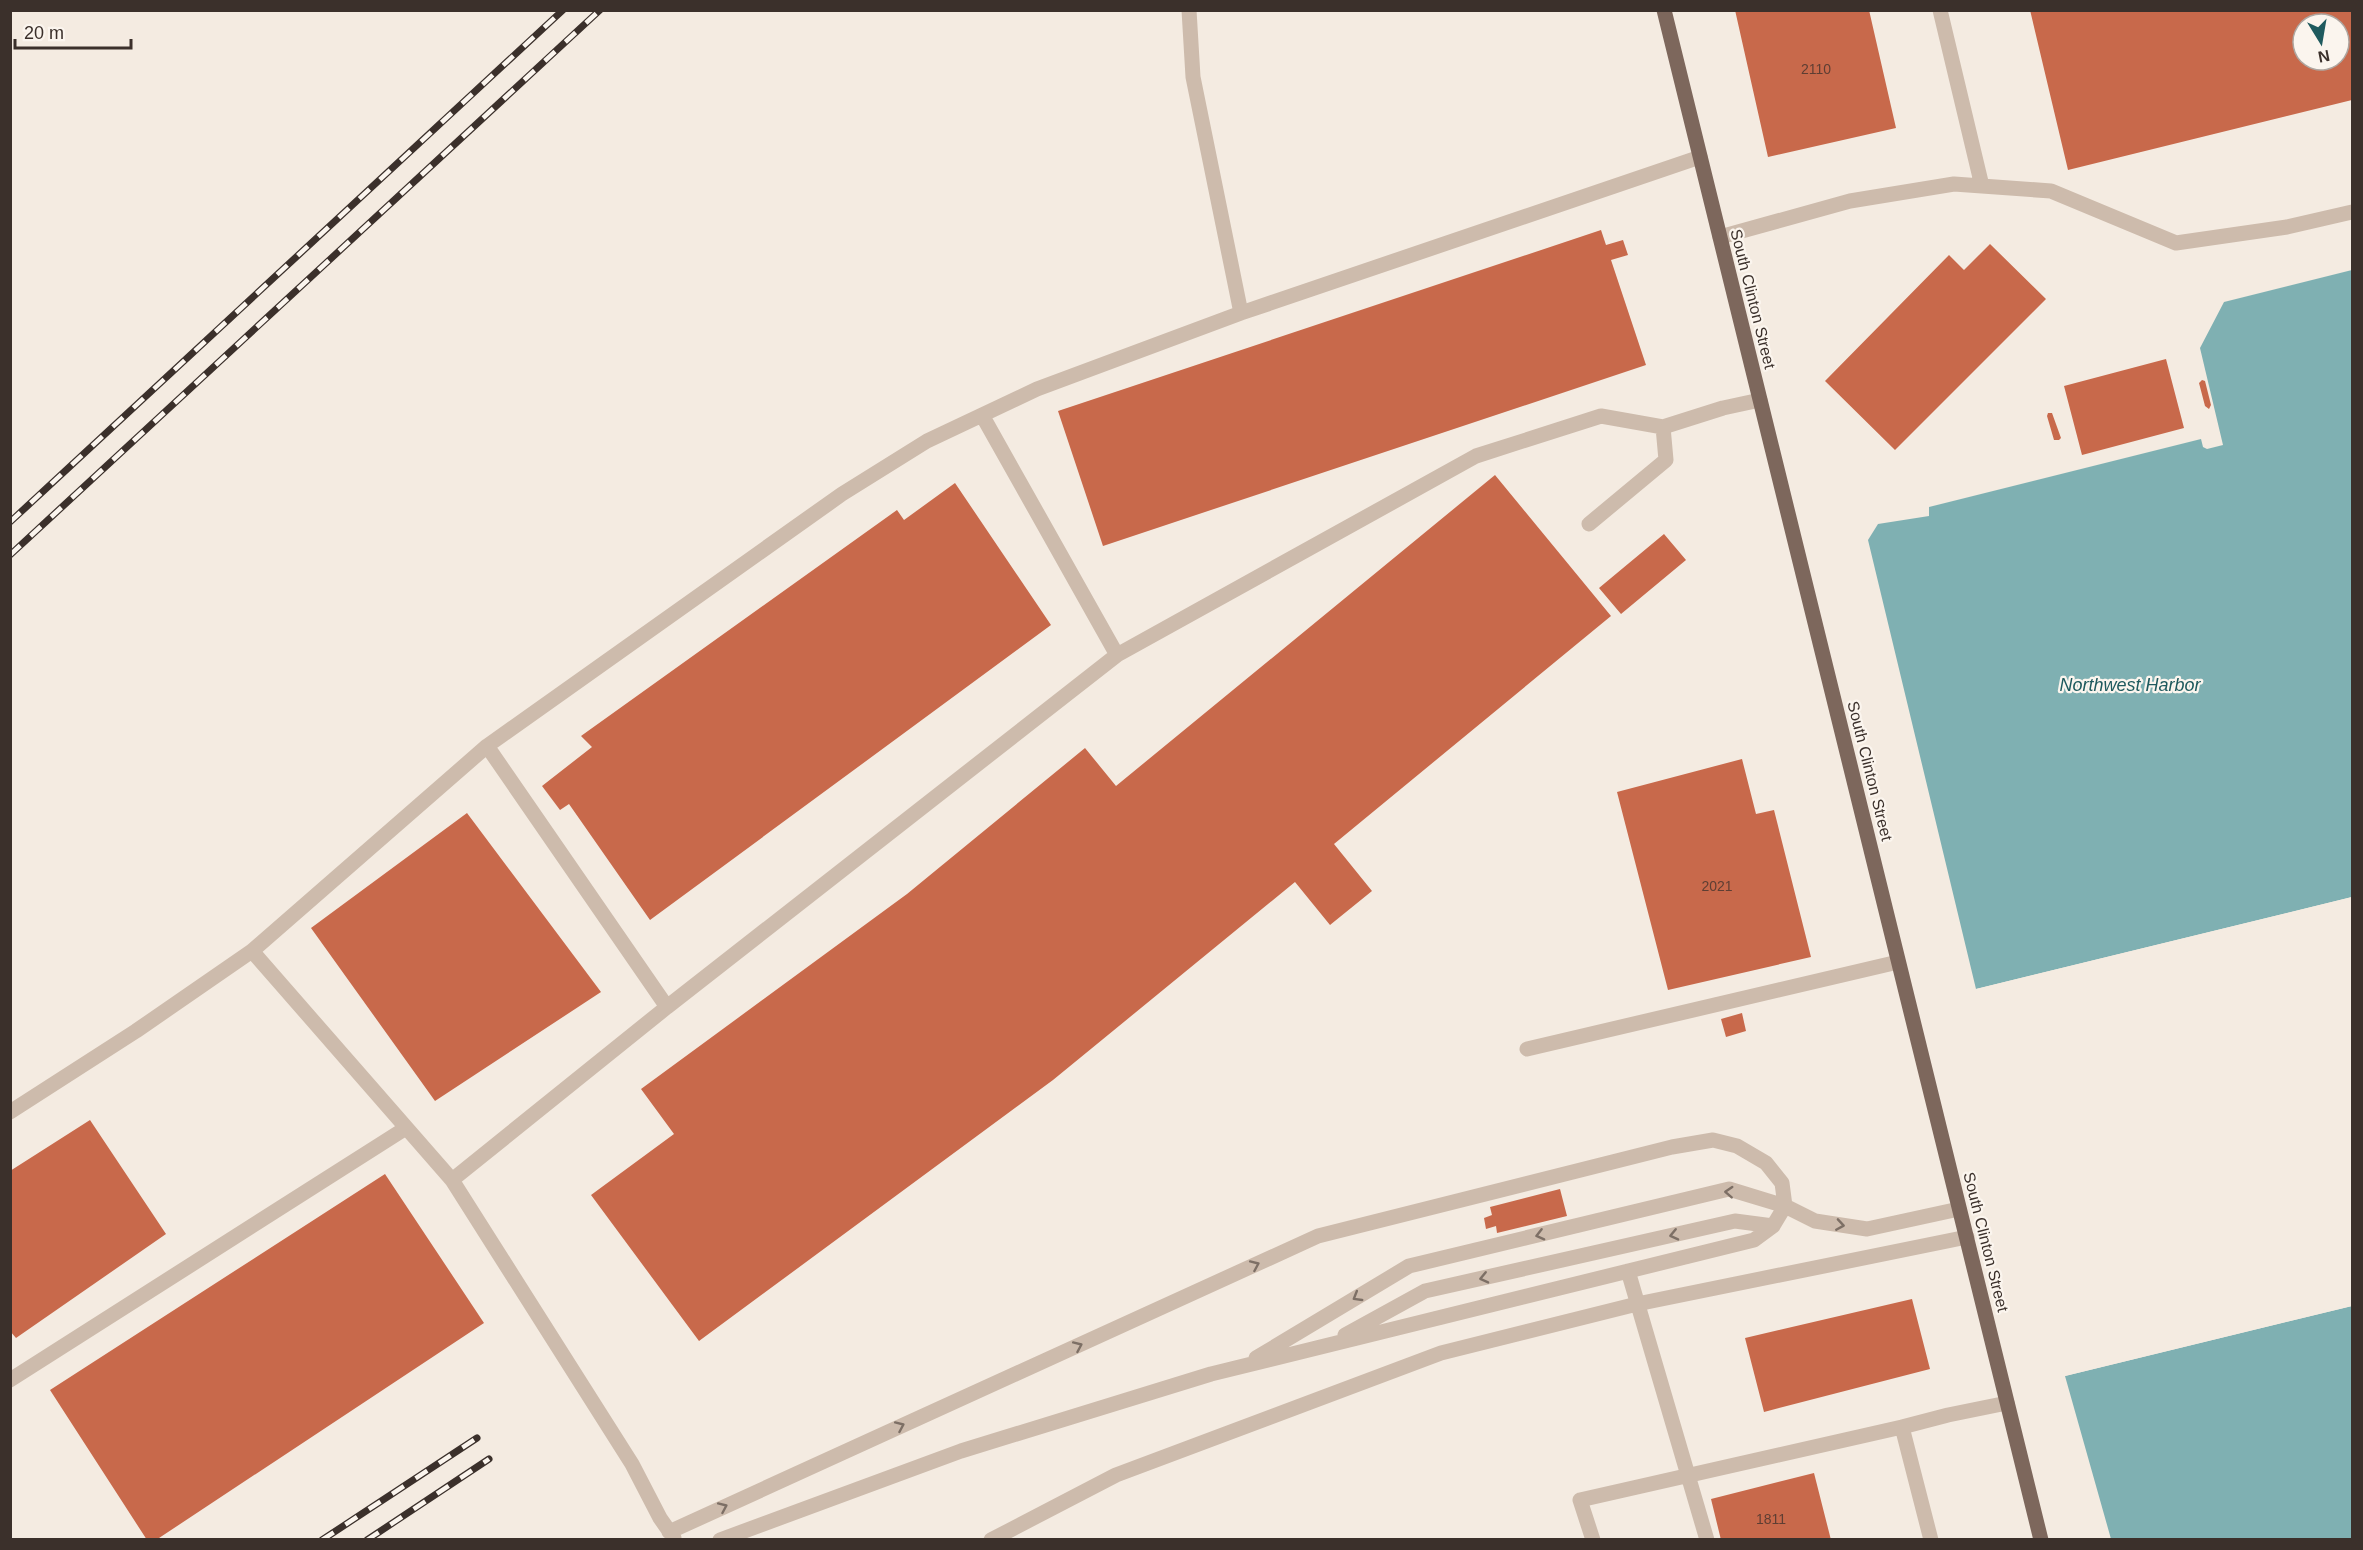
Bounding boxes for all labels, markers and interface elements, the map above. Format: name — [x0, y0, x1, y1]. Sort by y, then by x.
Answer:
scale bar — [15, 12, 130, 50]
north arrow — [2291, 12, 2351, 72]
text: 20 m — [24, 23, 64, 43]
text: N — [2316, 47, 2331, 66]
house number: 2110 — [1801, 61, 1831, 77]
street label: South Clinton Street — [1727, 227, 1779, 371]
water label: Northwest Harbor — [2059, 675, 2202, 695]
street label: South Clinton Street — [1844, 699, 1896, 843]
house number: 2021 — [1701, 878, 1733, 894]
street label: South Clinton Street — [1960, 1170, 2012, 1314]
one-way arrow — [1725, 1185, 1734, 1198]
one-way arrow — [1835, 1219, 1845, 1231]
one-way arrow — [1535, 1227, 1545, 1240]
one-way arrow — [1669, 1228, 1679, 1241]
one-way arrow — [1249, 1260, 1260, 1272]
one-way arrow — [1479, 1271, 1489, 1284]
one-way arrow — [1353, 1290, 1363, 1302]
one-way arrow — [1071, 1341, 1082, 1353]
one-way arrow — [894, 1422, 905, 1434]
one-way arrow — [716, 1503, 727, 1515]
house number: 1811 — [1756, 1511, 1786, 1527]

